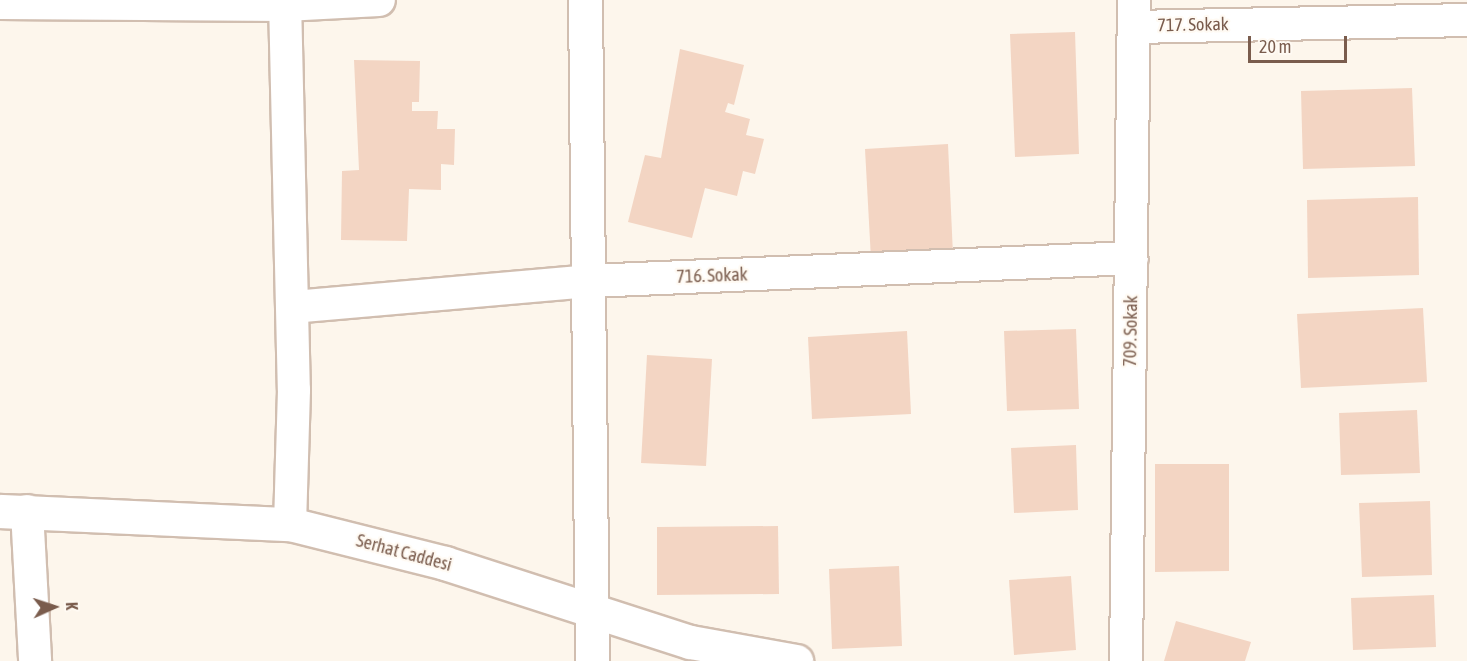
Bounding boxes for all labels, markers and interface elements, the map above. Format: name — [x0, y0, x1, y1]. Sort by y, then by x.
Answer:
street label: 717. Sokak — [1157, 14, 1229, 36]
scale bar — [1251, 24, 1350, 62]
text: 20 m — [1259, 36, 1291, 57]
street label: 716. Sokak — [676, 264, 748, 288]
street label: 709. Sokak — [1120, 295, 1142, 367]
street label: Serhat Caddesi — [354, 530, 454, 576]
north arrow — [24, 577, 84, 637]
text: K — [63, 602, 81, 610]

